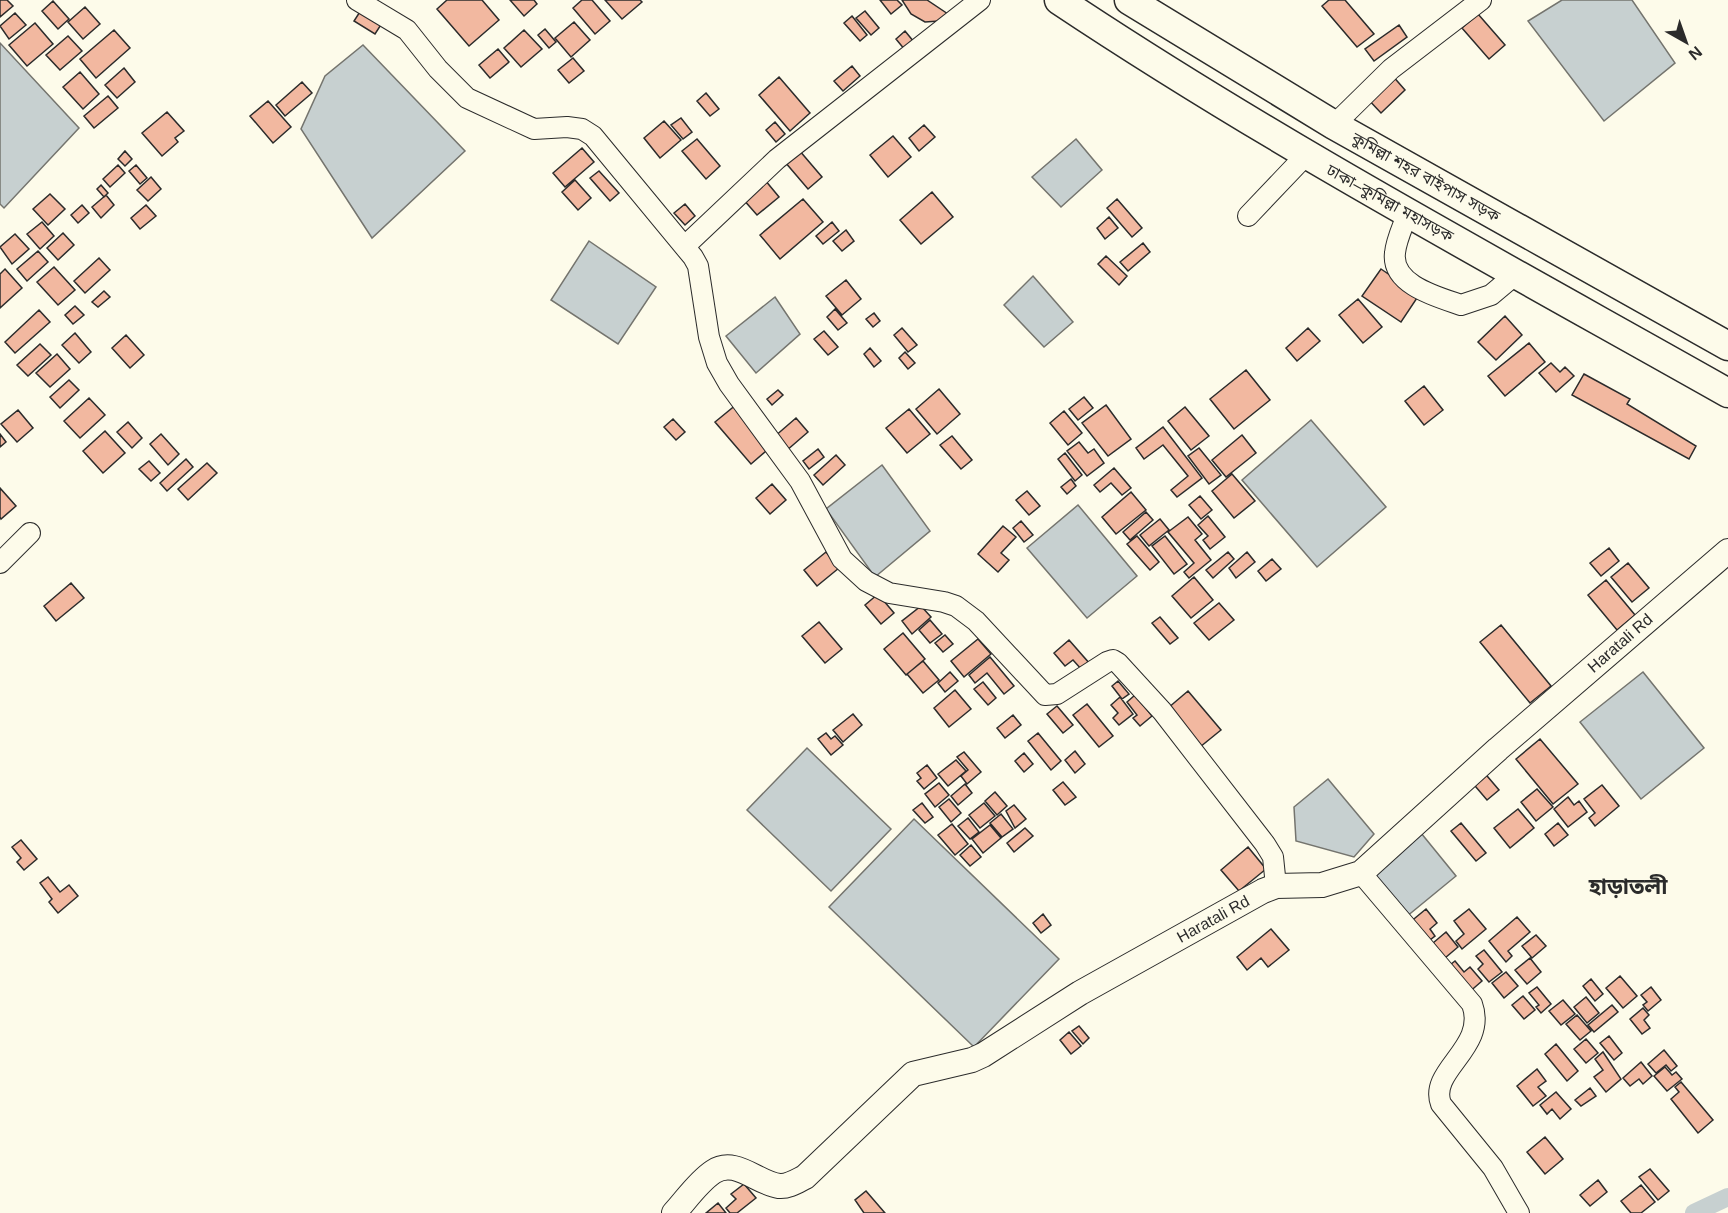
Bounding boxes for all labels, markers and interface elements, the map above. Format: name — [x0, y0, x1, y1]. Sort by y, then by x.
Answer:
north arrow — [1656, 12, 1716, 72]
text: N — [1685, 43, 1705, 63]
street label: কুমিল্লা শহর বাইপাস সড়ক — [1348, 128, 1504, 226]
street label: ঢাকা–কুমিল্লা মহাসড়ক — [1322, 160, 1458, 246]
street label: Haratali Rd — [1584, 610, 1656, 676]
district label: হাড়াতলী — [1588, 874, 1668, 899]
street label: Haratali Rd — [1174, 892, 1252, 946]

